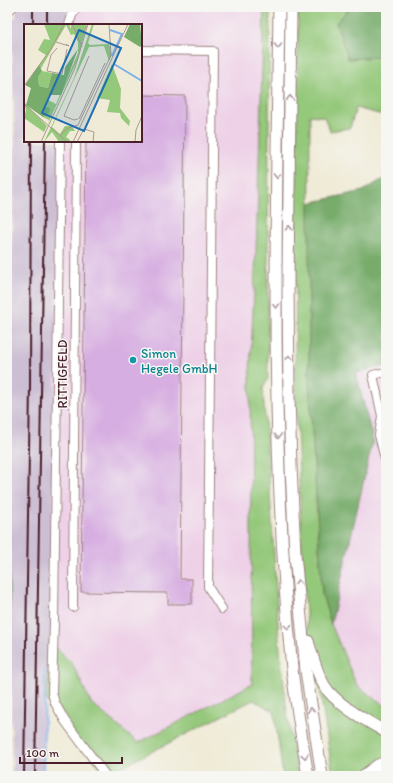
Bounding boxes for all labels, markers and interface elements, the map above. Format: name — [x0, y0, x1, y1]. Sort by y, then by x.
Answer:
inset map — [24, 24, 142, 142]
one-way arrow — [274, 43, 282, 49]
one-way arrow — [286, 95, 294, 101]
one-way arrow — [273, 173, 281, 179]
one-way arrow — [285, 225, 293, 231]
one-way arrow — [272, 303, 280, 309]
street label: RITTIGFELD — [55, 339, 70, 408]
place label: Simon Hegele GmbH — [141, 346, 218, 376]
marker: Simon Hegele GmbH — [128, 355, 138, 365]
one-way arrow — [285, 355, 293, 361]
one-way arrow — [274, 433, 282, 439]
one-way arrow — [293, 579, 302, 585]
one-way arrow — [284, 624, 293, 630]
one-way arrow — [307, 707, 316, 713]
scale bar — [20, 739, 122, 765]
text: 100 m — [26, 746, 59, 760]
one-way arrow — [300, 753, 309, 759]

